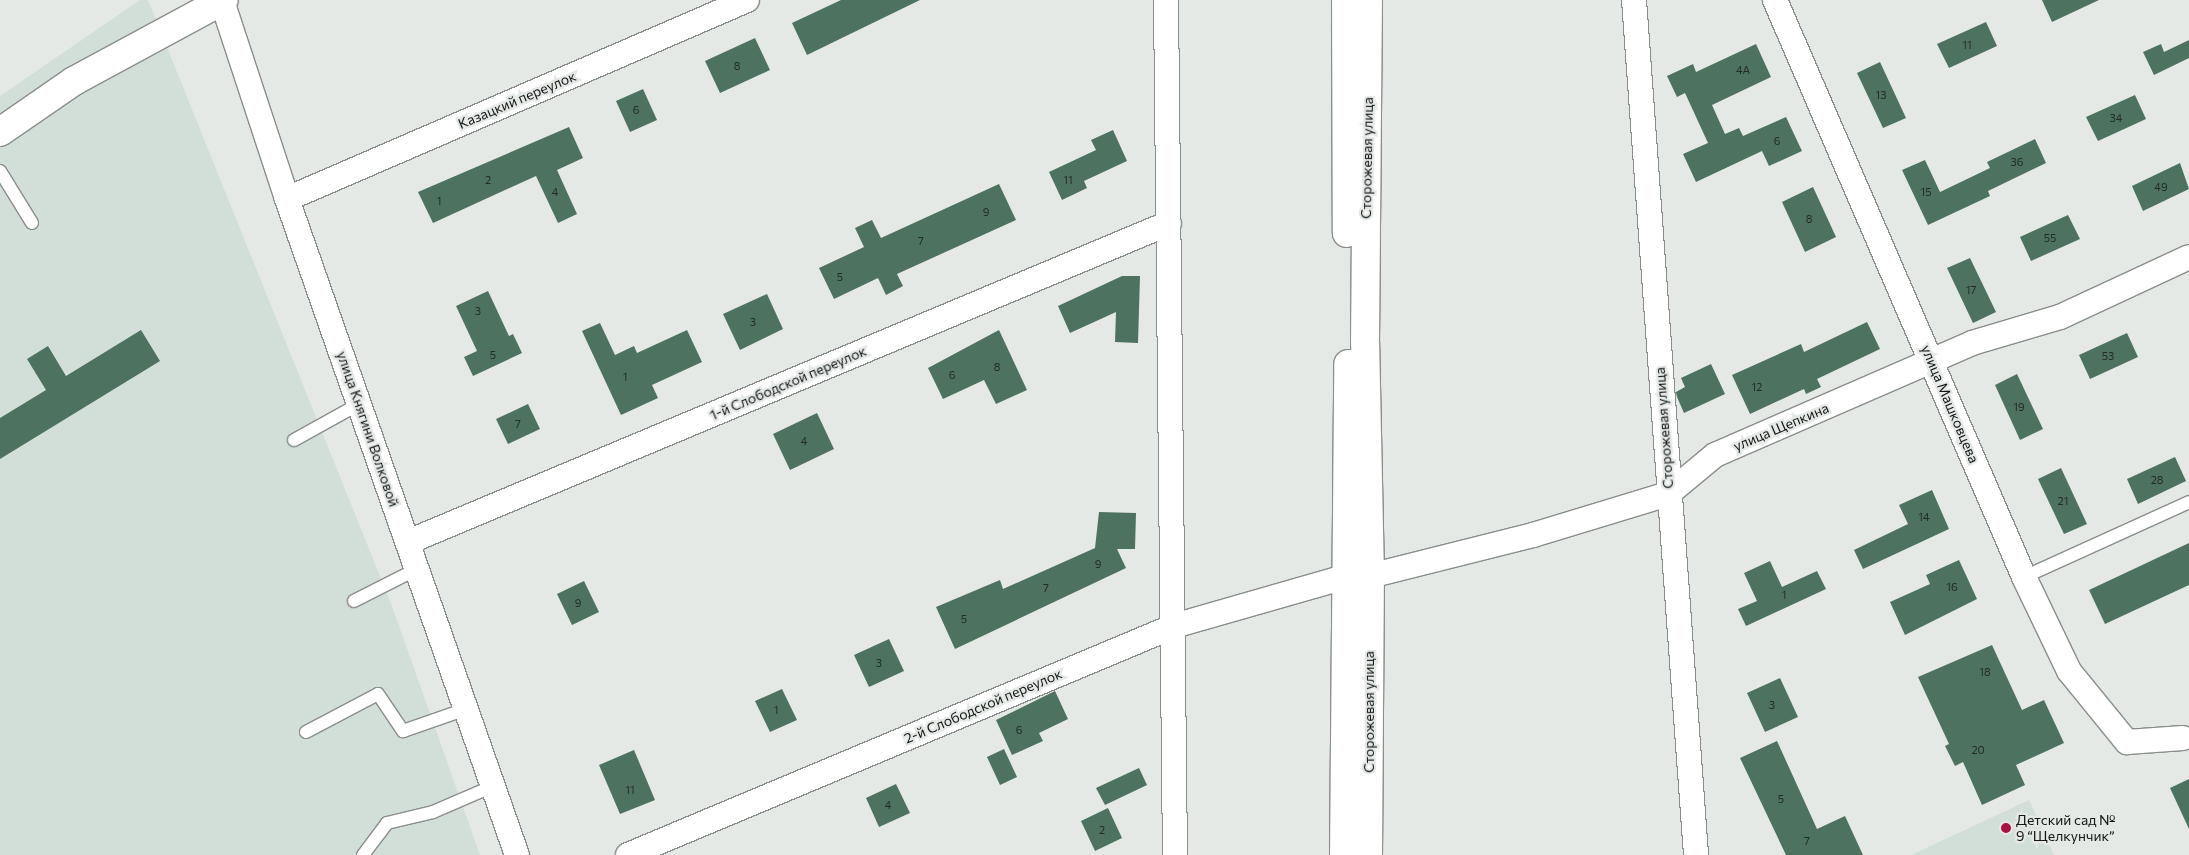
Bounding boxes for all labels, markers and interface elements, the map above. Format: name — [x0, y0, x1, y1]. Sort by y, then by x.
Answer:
house number: 11 — [1962, 38, 1972, 52]
house number: 8 — [734, 59, 740, 73]
house number: 4А — [1736, 63, 1750, 77]
street label: Казацкий переулок — [455, 68, 579, 132]
house number: 13 — [1876, 88, 1886, 102]
street label: Сторожевая улица — [1358, 97, 1376, 219]
house number: 6 — [633, 103, 639, 117]
house number: 34 — [2110, 111, 2122, 125]
house number: 6 — [1774, 134, 1780, 148]
house number: 36 — [2011, 155, 2023, 169]
house number: 2 — [485, 173, 491, 187]
house number: 11 — [1063, 173, 1073, 187]
house number: 49 — [2154, 180, 2168, 194]
house number: 4 — [552, 185, 558, 199]
house number: 15 — [1920, 185, 1932, 199]
house number: 1 — [437, 194, 441, 208]
house number: 9 — [983, 205, 989, 219]
house number: 8 — [1806, 212, 1812, 226]
house number: 55 — [2044, 231, 2056, 245]
house number: 7 — [918, 234, 924, 248]
house number: 5 — [837, 270, 843, 284]
house number: 17 — [1966, 283, 1976, 297]
house number: 3 — [475, 304, 481, 318]
house number: 3 — [750, 315, 756, 329]
street label: 1-й Слободской переулок — [707, 342, 869, 424]
street label: улица Машковцева — [1918, 343, 1982, 465]
house number: 5 — [490, 348, 496, 362]
street label: улица Княгини Волковой — [333, 349, 403, 509]
house number: 53 — [2102, 349, 2114, 363]
house number: 8 — [994, 360, 1000, 374]
street label: Сторожевая улица — [1651, 367, 1677, 489]
house number: 6 — [949, 368, 955, 382]
house number: 1 — [623, 370, 627, 384]
house number: 12 — [1752, 380, 1762, 394]
street label: улица Щепкина — [1731, 399, 1831, 455]
house number: 19 — [2013, 400, 2025, 414]
house number: 7 — [515, 417, 521, 431]
house number: 4 — [801, 434, 807, 448]
house number: 28 — [2151, 473, 2163, 487]
house number: 21 — [2058, 494, 2068, 508]
house number: 14 — [1918, 510, 1930, 524]
house number: 9 — [1095, 557, 1101, 571]
house number: 16 — [1946, 580, 1958, 594]
house number: 7 — [1043, 581, 1049, 595]
house number: 1 — [1782, 588, 1786, 602]
house number: 9 — [575, 596, 581, 610]
house number: 5 — [961, 612, 967, 626]
street label: Сторожевая улица — [1361, 651, 1377, 773]
house number: 3 — [876, 656, 882, 670]
street label: 2-й Слободской переулок — [901, 665, 1065, 747]
house number: 18 — [1979, 665, 1991, 679]
house number: 3 — [1769, 698, 1775, 712]
house number: 1 — [774, 703, 778, 717]
house number: 6 — [1016, 723, 1022, 737]
house number: 20 — [1971, 743, 1985, 757]
house number: 11 — [625, 783, 635, 797]
house number: 5 — [1778, 792, 1784, 806]
house number: 4 — [885, 798, 891, 812]
place label: Детский сад № 9 “Щелкунчик” — [2016, 812, 2115, 844]
marker: Детский сад № 9 “Щелкунчик” — [2000, 822, 2012, 834]
house number: 2 — [1099, 823, 1105, 837]
house number: 7 — [1804, 834, 1810, 848]

